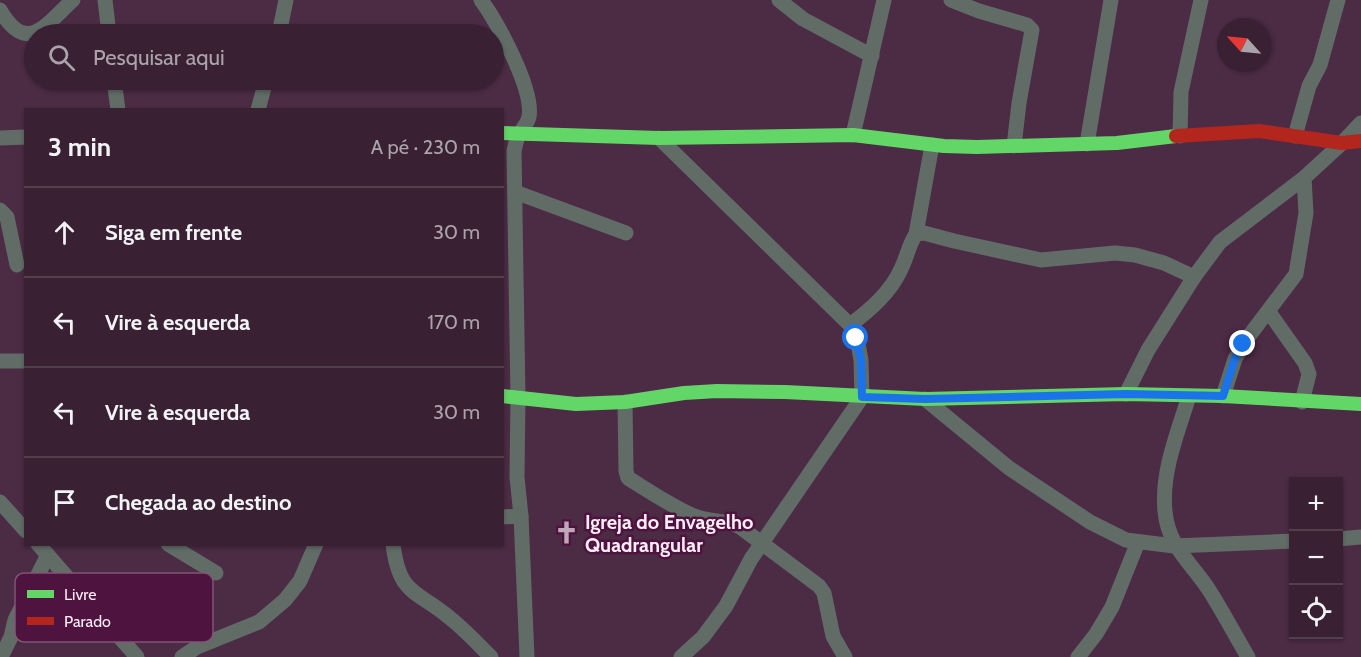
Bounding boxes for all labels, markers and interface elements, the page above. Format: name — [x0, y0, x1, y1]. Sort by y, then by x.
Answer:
north arrow — [1217, 18, 1271, 72]
search box — [24, 24, 504, 90]
icon: search — [45, 41, 78, 74]
text: Pesquisar aqui — [93, 44, 225, 71]
text: 3 min — [48, 131, 111, 163]
text: A pé · 230 m — [371, 135, 480, 159]
icon: ahead — [48, 216, 81, 249]
text: Siga em frente — [105, 219, 242, 246]
text: 30 m — [433, 220, 480, 244]
icon: left — [48, 306, 81, 339]
text: Vire à esquerda — [105, 309, 250, 336]
text: 170 m — [428, 310, 480, 334]
route start — [842, 324, 868, 350]
route end — [1229, 330, 1255, 356]
icon: left — [48, 396, 81, 429]
text: Vire à esquerda — [105, 399, 250, 426]
text: 30 m — [433, 400, 480, 424]
map controls — [1289, 477, 1343, 639]
button: + — [1289, 477, 1343, 531]
icon: arrive — [48, 486, 81, 519]
text: Chegada ao destino — [105, 489, 291, 516]
place label: Igreja do Envagelho Quadrangular — [585, 510, 753, 557]
church icon: Igreja do Envagelho Quadrangular — [554, 520, 580, 546]
button: − — [1289, 531, 1343, 585]
legend — [15, 573, 213, 642]
text: Livre — [64, 585, 96, 604]
button: locate — [1289, 585, 1343, 639]
text: Parado — [64, 612, 111, 631]

